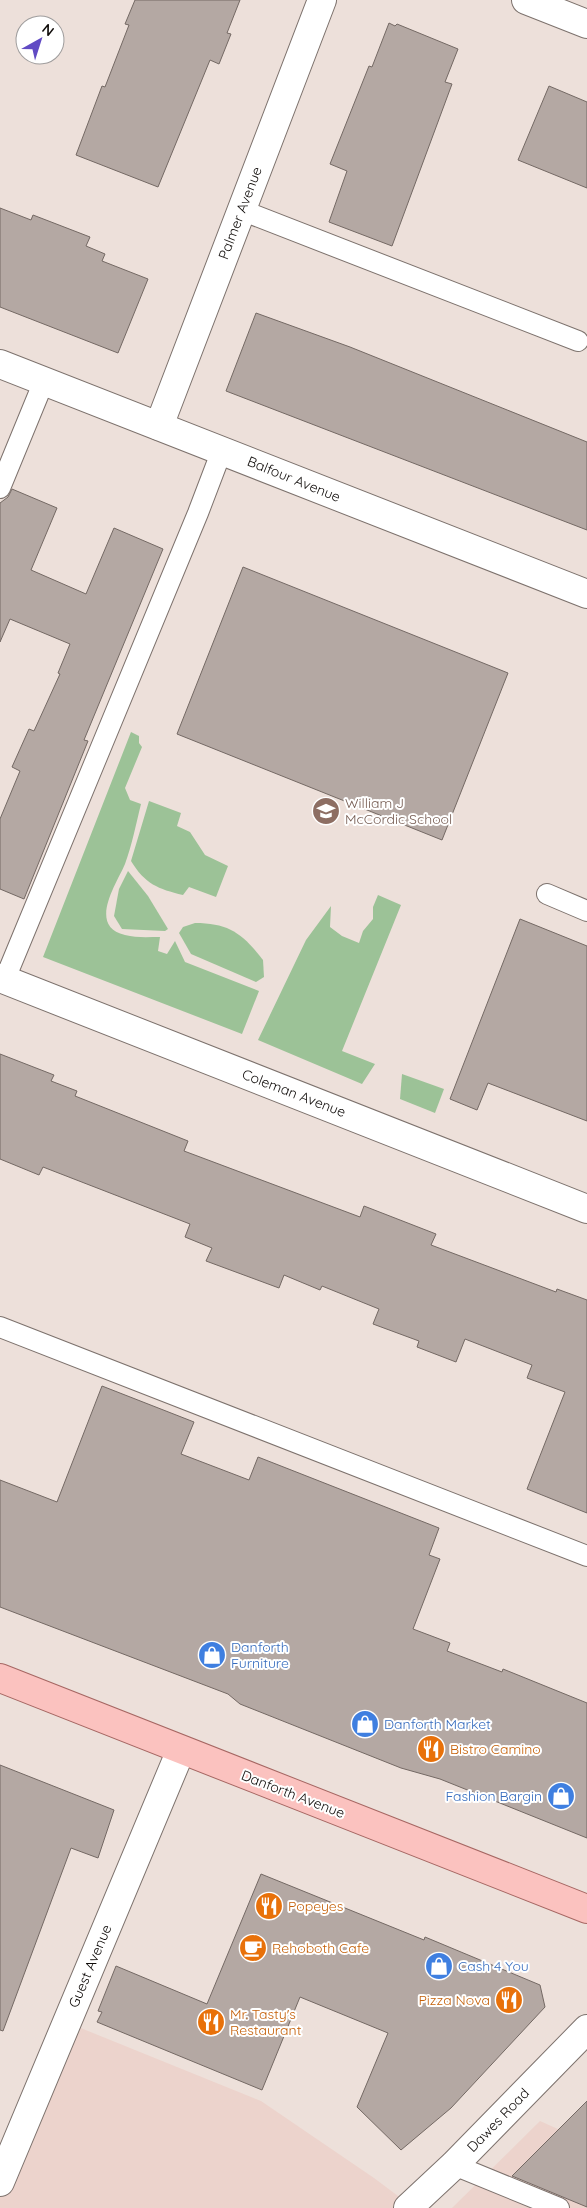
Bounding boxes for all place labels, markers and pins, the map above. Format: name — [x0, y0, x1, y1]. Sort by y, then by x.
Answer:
place label: William J McCordic School — [345, 794, 452, 828]
school or university icon: William J McCordic School — [311, 796, 341, 826]
place label: Danforth Furniture — [231, 1638, 289, 1672]
shop icon: Danforth Furniture — [197, 1640, 227, 1670]
shop icon: Danforth Market — [350, 1709, 380, 1739]
place label: Danforth Market — [384, 1715, 491, 1733]
restaurant icon: Bistro Camino — [416, 1734, 446, 1764]
place label: Bistro Camino — [450, 1740, 541, 1758]
shop icon: Fashion Bargin — [546, 1781, 576, 1811]
place label: Fashion Bargin — [445, 1787, 542, 1805]
restaurant icon: Popeyes — [254, 1891, 284, 1921]
place label: Popeyes — [288, 1897, 343, 1915]
cafe icon: Rehoboth Cafe — [238, 1933, 268, 1963]
place label: Rehoboth Cafe — [272, 1939, 369, 1957]
shop icon: Cash 4 You — [424, 1951, 454, 1981]
place label: Cash 4 You — [458, 1957, 529, 1975]
restaurant icon: Pizza Nova — [494, 1985, 524, 2015]
place label: Pizza Nova — [419, 1991, 490, 2009]
place label: Mr. Tasty's Restaurant — [230, 2005, 302, 2039]
restaurant icon: Mr. Tasty's Restaurant — [196, 2007, 226, 2037]

